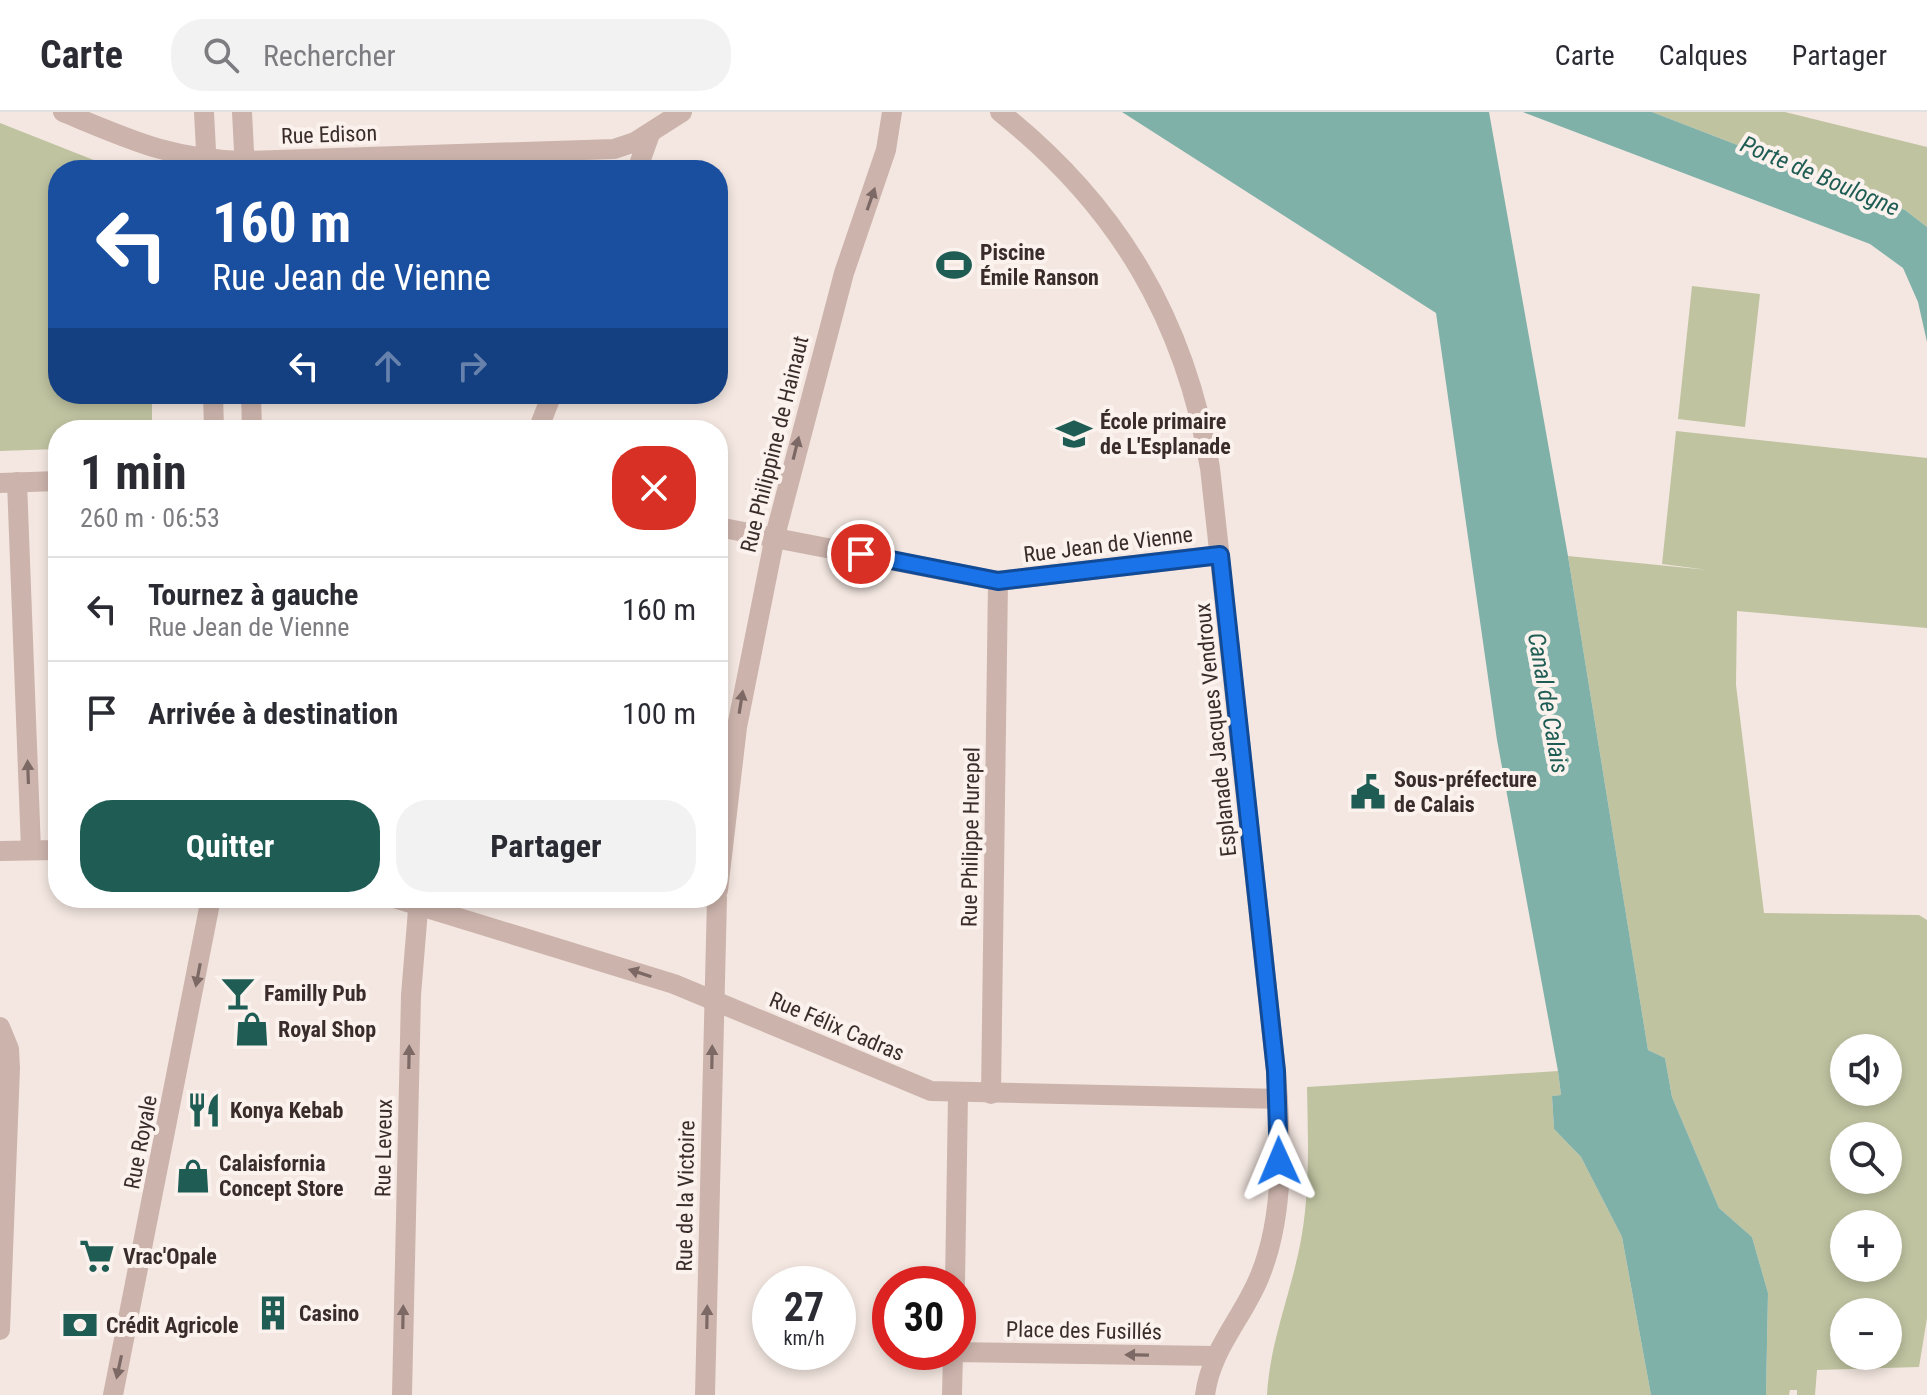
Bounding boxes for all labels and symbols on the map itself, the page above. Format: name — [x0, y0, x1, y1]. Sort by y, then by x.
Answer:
street label: Rue Edison — [281, 120, 377, 149]
water label: Porte de Boulogne — [1736, 130, 1904, 222]
one-way arrow — [866, 187, 878, 211]
place label: Piscine Émile Ranson — [980, 240, 1099, 290]
sports icon: Piscine Émile Ranson — [935, 246, 973, 284]
street label: Rue Philippine de Hainaut — [735, 333, 813, 555]
place label: École primaire de L'Esplanade — [1100, 409, 1231, 459]
school or university icon: École primaire de L'Esplanade — [1055, 415, 1093, 453]
one-way arrow — [791, 435, 803, 460]
pin — [827, 520, 895, 588]
street label: Rue Jean de Vienne — [1022, 522, 1194, 567]
street label: Esplanade Jacques Vendroux — [1190, 602, 1241, 858]
water label: Canal de Calais — [1522, 630, 1574, 776]
one-way arrow — [736, 689, 748, 714]
street label: Rue Philippe Hurepel — [956, 747, 985, 927]
one-way arrow — [22, 759, 35, 784]
place label: Sous-préfecture de Calais — [1394, 767, 1537, 817]
public building icon: Sous-préfecture de Calais — [1349, 773, 1387, 811]
one-way arrow — [191, 963, 203, 988]
one-way arrow — [628, 966, 652, 979]
bar icon: Familly Pub — [219, 974, 257, 1012]
place label: Familly Pub — [264, 981, 367, 1006]
street label: Rue Félix Cadras — [766, 987, 908, 1066]
shop icon: Royal Shop — [233, 1010, 271, 1048]
place label: Royal Shop — [278, 1017, 376, 1042]
one-way arrow — [403, 1044, 415, 1069]
one-way arrow — [706, 1044, 718, 1069]
restaurant icon: Konya Kebab — [185, 1091, 223, 1129]
street label: Rue Royale — [119, 1093, 162, 1191]
place label: Konya Kebab — [230, 1098, 343, 1123]
street label: Rue Leveux — [370, 1098, 397, 1197]
position arrow — [1237, 1119, 1321, 1203]
street label: Rue de la Victoire — [672, 1120, 699, 1272]
place label: Calaisfornia Concept Store — [219, 1151, 344, 1201]
shop icon: Calaisfornia Concept Store — [174, 1157, 212, 1195]
supermarket icon: Vrac'Opale — [78, 1237, 116, 1275]
place label: Vrac'Opale — [123, 1244, 217, 1269]
speed limit sign: 30 — [872, 1266, 976, 1370]
building icon: Casino — [254, 1294, 292, 1332]
place label: Casino — [299, 1301, 359, 1326]
one-way arrow — [397, 1304, 410, 1329]
one-way arrow — [700, 1304, 713, 1329]
bank icon: Crédit Agricole — [61, 1306, 99, 1344]
place label: Crédit Agricole — [106, 1313, 239, 1338]
street label: Place des Fusillés — [1006, 1317, 1162, 1344]
one-way arrow — [1124, 1349, 1149, 1361]
one-way arrow — [112, 1355, 125, 1380]

